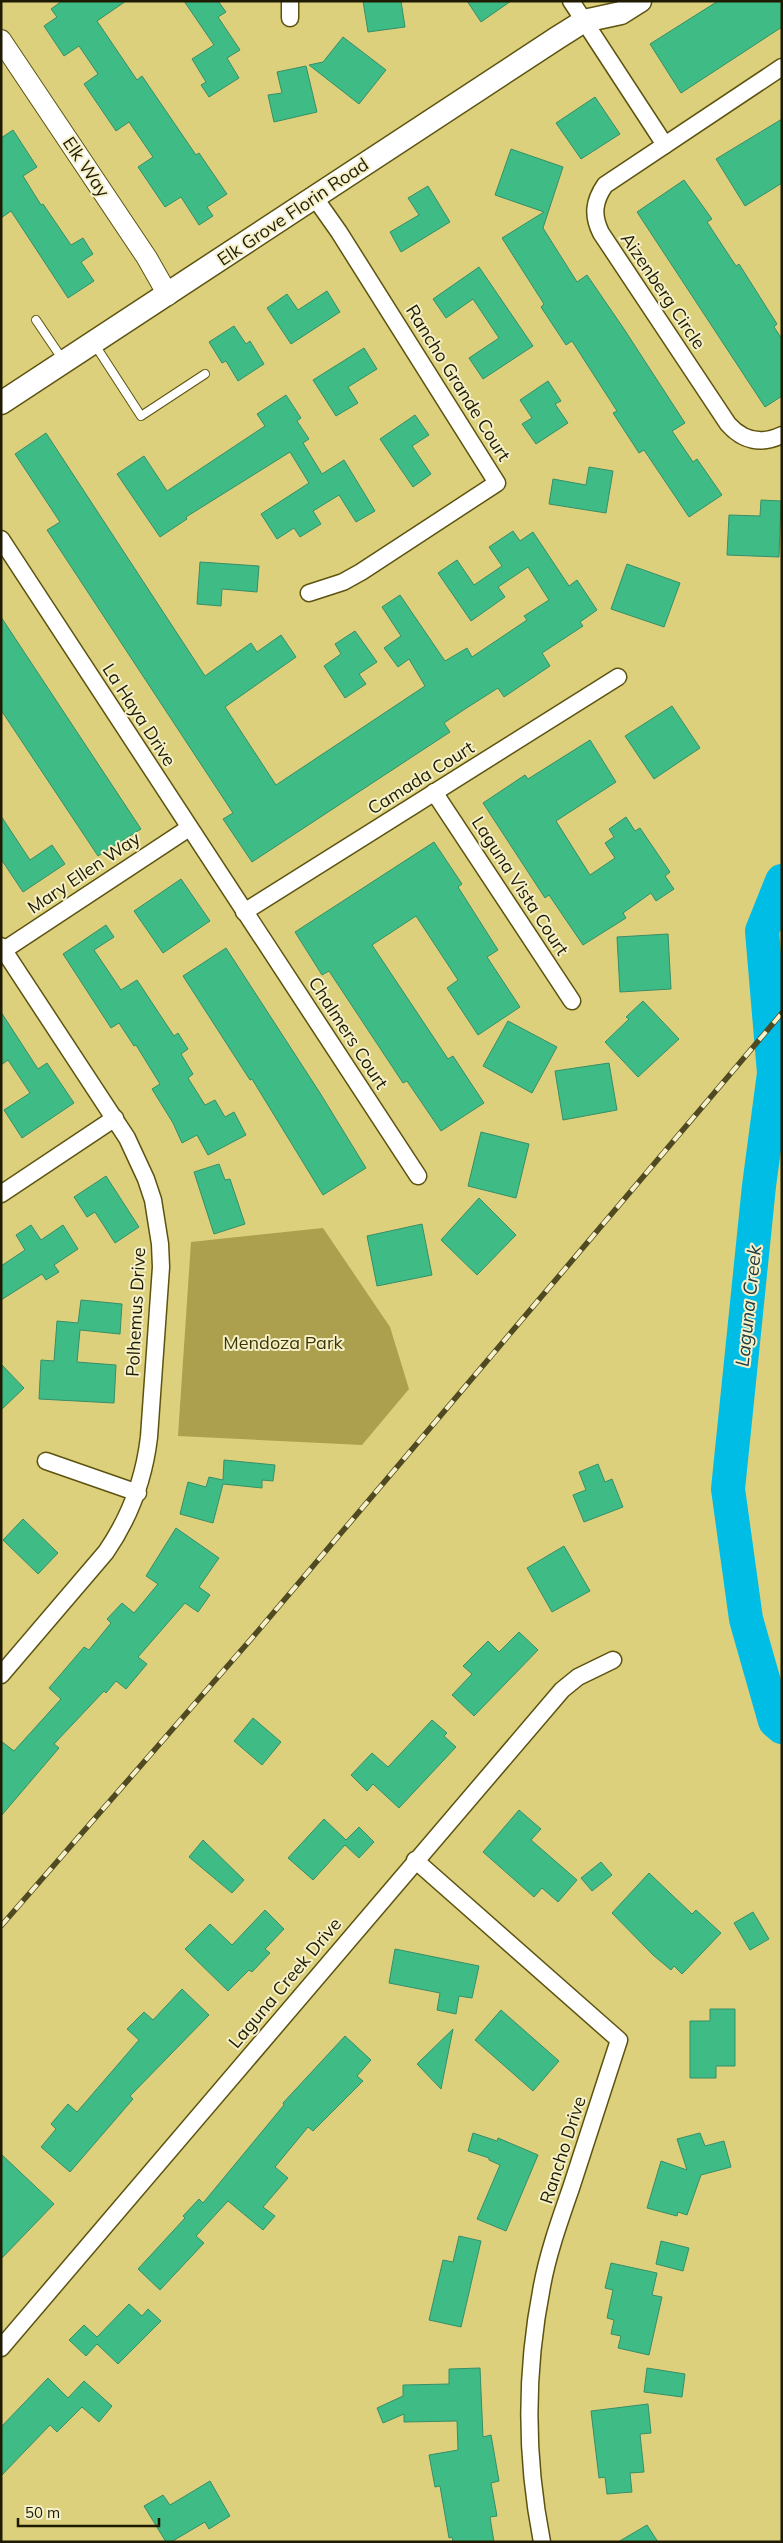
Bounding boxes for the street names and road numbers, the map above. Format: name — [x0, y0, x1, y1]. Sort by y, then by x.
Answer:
street label: Elk Way — [58, 132, 115, 202]
street label: Elk Grove Florin Road — [213, 152, 373, 271]
street label: Aizenberg Circle — [616, 228, 711, 353]
street label: Rancho Grande Court — [401, 300, 516, 465]
street label: La Haya Drive — [98, 659, 181, 771]
street label: Camada Court — [363, 736, 478, 819]
street label: Laguna Vista Court — [467, 812, 574, 960]
street label: Mary Ellen Way — [23, 826, 145, 919]
street label: Chalmers Court — [304, 972, 393, 1093]
street label: Polhemus Drive — [121, 1247, 150, 1377]
street label: Laguna Creek Drive — [223, 1913, 346, 2053]
street label: Rancho Drive — [534, 2093, 591, 2207]

